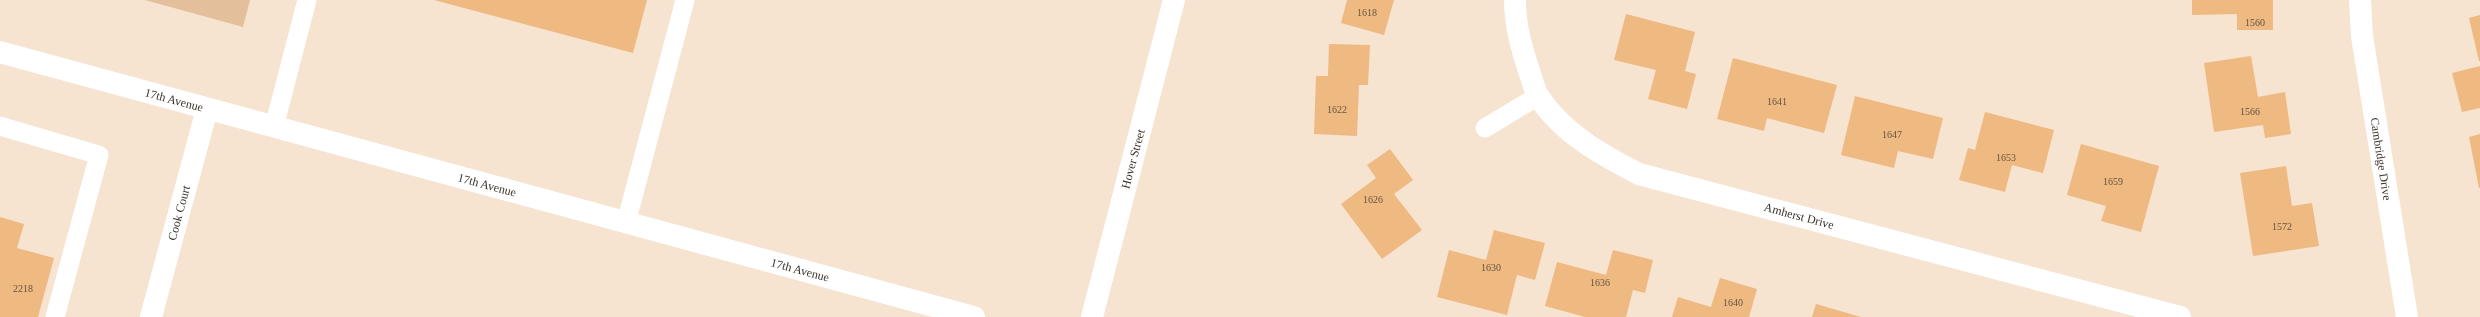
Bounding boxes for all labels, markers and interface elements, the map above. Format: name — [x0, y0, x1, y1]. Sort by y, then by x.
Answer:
house number: 1618 — [1357, 7, 1377, 18]
house number: 1560 — [2245, 17, 2265, 28]
street label: 17th Avenue — [143, 85, 205, 115]
house number: 1641 — [1767, 96, 1787, 107]
house number: 1622 — [1327, 104, 1347, 115]
house number: 1566 — [2240, 106, 2260, 117]
street label: Cambridge Drive — [2368, 117, 2394, 201]
street label: Hover Street — [1118, 127, 1148, 190]
house number: 1647 — [1882, 129, 1902, 140]
house number: 1653 — [1996, 152, 2016, 163]
street label: 17th Avenue — [456, 170, 518, 200]
house number: 1659 — [2103, 176, 2123, 187]
street label: Cook Court — [165, 183, 193, 242]
house number: 1626 — [1363, 194, 1383, 205]
street label: Amherst Drive — [1763, 200, 1835, 232]
house number: 1572 — [2272, 221, 2292, 232]
street label: 17th Avenue — [769, 255, 831, 285]
house number: 1630 — [1481, 262, 1501, 273]
house number: 1636 — [1590, 277, 1610, 288]
house number: 2218 — [13, 283, 33, 294]
house number: 1640 — [1723, 297, 1743, 308]

